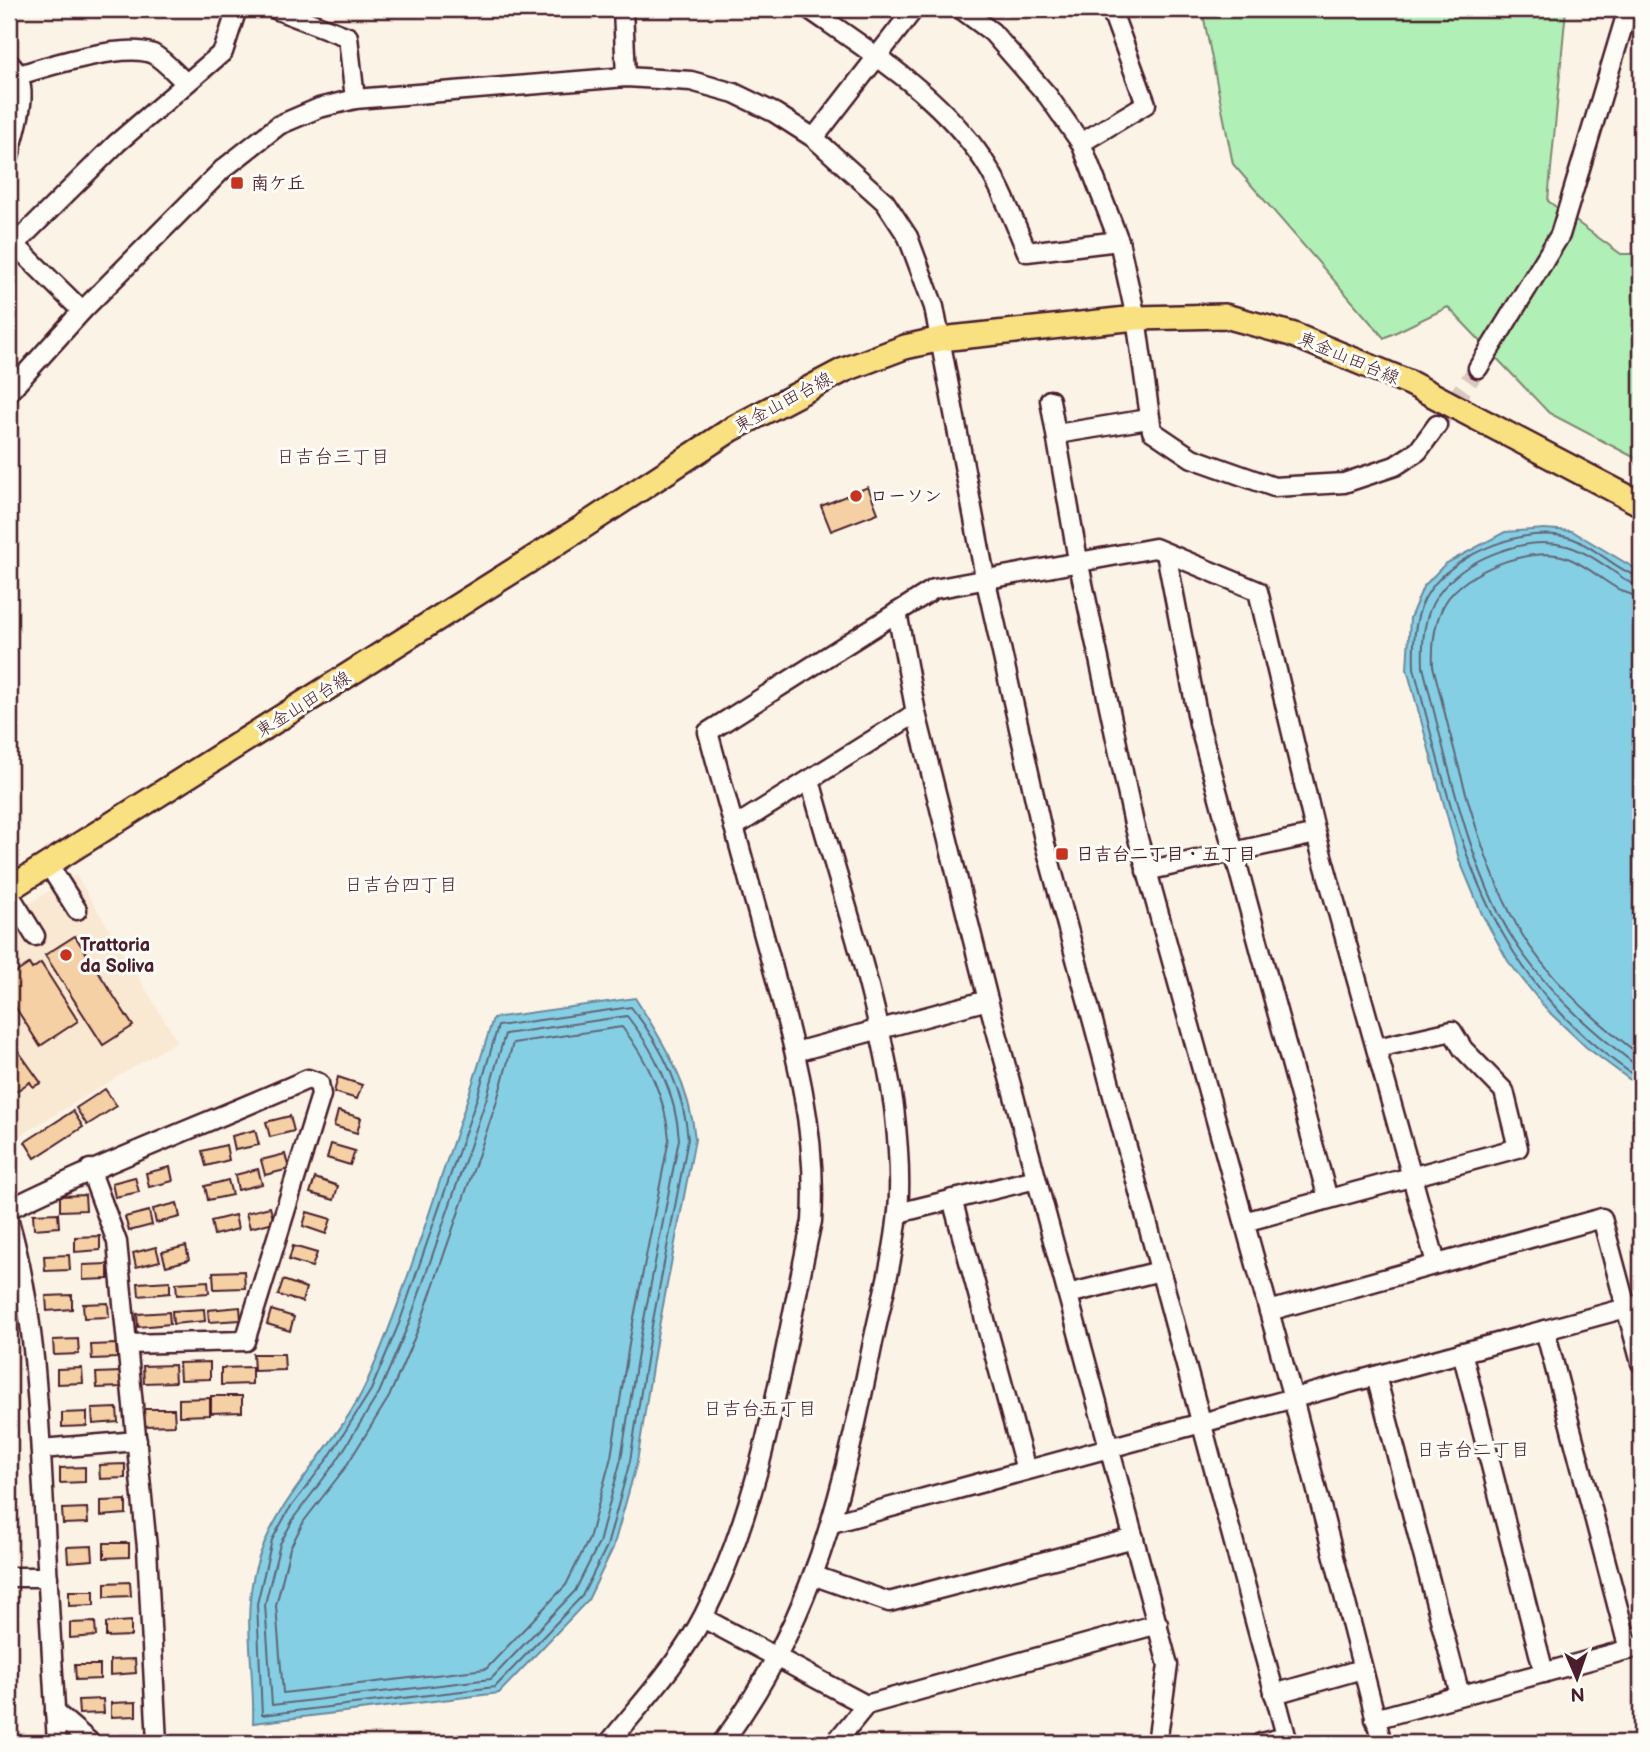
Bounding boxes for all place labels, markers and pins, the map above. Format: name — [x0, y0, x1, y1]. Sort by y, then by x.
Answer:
place label: 南ケ丘 — [251, 173, 305, 194]
marker: 南ケ丘 — [229, 175, 245, 191]
place label: ローソン — [870, 486, 942, 507]
marker: ローソン — [848, 488, 864, 504]
place label: 日吉台二丁目・五丁目 — [1076, 844, 1256, 865]
marker: 日吉台二丁目・五丁目 — [1054, 846, 1070, 862]
place label: Trattoria da Soliva — [80, 935, 154, 977]
marker: Trattoria da Soliva — [58, 947, 74, 963]

